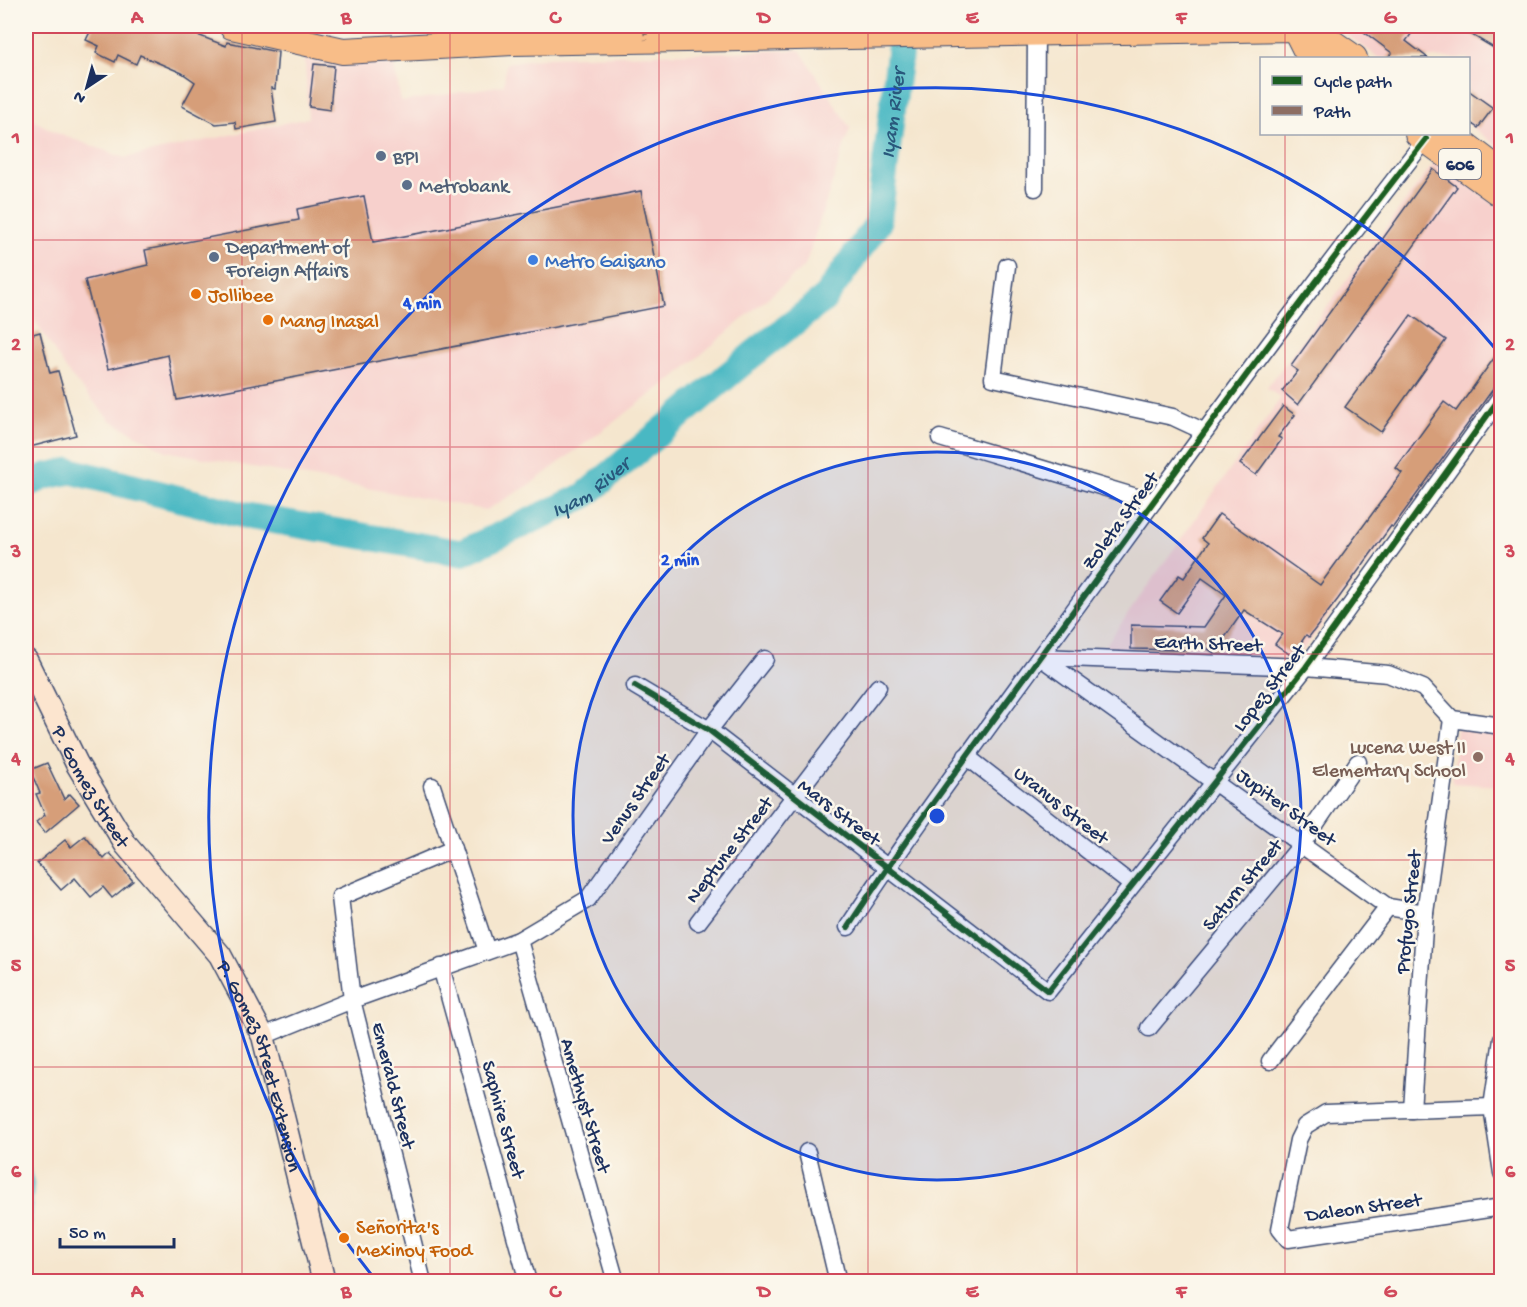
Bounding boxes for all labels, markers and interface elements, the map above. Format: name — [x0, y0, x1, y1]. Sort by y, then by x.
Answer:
text: A — [130, 8, 145, 31]
text: B — [340, 8, 352, 31]
text: C — [549, 8, 563, 31]
text: D — [755, 8, 771, 31]
text: E — [966, 8, 980, 31]
text: F — [1175, 8, 1188, 31]
text: G — [1384, 8, 1398, 31]
north arrow — [57, 57, 117, 117]
legend — [1260, 57, 1470, 135]
water label: Iyam River — [877, 63, 914, 160]
text: Cycle path — [1314, 73, 1392, 94]
text: N — [70, 85, 90, 107]
text: Path — [1313, 103, 1351, 124]
text: 1 — [11, 128, 20, 151]
text: 1 — [1505, 128, 1514, 151]
place label: BPI — [392, 148, 419, 171]
marker: BPI — [374, 149, 388, 163]
road number: 606 — [1439, 149, 1481, 179]
place label: Metrobank — [419, 177, 511, 200]
marker: Metrobank — [400, 178, 414, 192]
place label: Department of Foreign Affairs — [224, 238, 351, 284]
marker: Department of Foreign Affairs — [207, 250, 221, 264]
place label: Metro Gaisano — [545, 252, 666, 275]
marker: Metro Gaisano — [526, 253, 540, 267]
place label: Jollibee — [208, 286, 274, 309]
marker: Jollibee — [189, 287, 203, 301]
text: 4 min — [402, 294, 441, 315]
place label: Mang Inasal — [280, 312, 379, 335]
marker: Mang Inasal — [261, 313, 275, 327]
text: 2 — [11, 335, 21, 358]
text: 2 — [1505, 335, 1515, 358]
water label: Iyam River — [549, 451, 640, 525]
street label: Zoleta Street — [1079, 467, 1166, 575]
text: 3 — [10, 542, 21, 565]
text: 3 — [1504, 542, 1515, 565]
text: 2 min — [661, 551, 700, 572]
street label: Earth Street — [1154, 632, 1264, 659]
street label: Lopez Street — [1229, 639, 1313, 738]
street label: P. Gomez Street — [45, 722, 134, 854]
place label: Lucena West II Elementary School — [1312, 738, 1466, 784]
text: 4 — [10, 749, 21, 772]
street label: Venus Street — [597, 749, 678, 851]
text: 4 — [1504, 749, 1515, 772]
marker: Lucena West II Elementary School — [1471, 750, 1485, 764]
street label: Uranus Street — [1008, 763, 1113, 852]
street label: Jupiter Street — [1231, 765, 1341, 854]
street label: Mars Street — [792, 775, 885, 853]
street label: Neptune Street — [682, 792, 781, 909]
centre of rings — [927, 806, 947, 826]
street label: Saturn Street — [1199, 834, 1290, 937]
street label: Profugo Street — [1392, 848, 1429, 976]
text: 5 — [11, 956, 22, 979]
street label: P. Gomez Street Extension — [209, 956, 304, 1175]
text: 5 — [1505, 956, 1516, 979]
street label: Emerald Street — [365, 1020, 419, 1153]
street label: Amethyst Street — [553, 1036, 614, 1178]
street label: Saphire Street — [475, 1059, 529, 1183]
text: 6 — [11, 1162, 22, 1185]
text: 6 — [1505, 1162, 1516, 1185]
street label: Daleon Street — [1302, 1190, 1425, 1229]
scale bar — [60, 1211, 174, 1249]
place label: Señorita's Mexinoy Food — [356, 1218, 475, 1264]
text: 50 m — [69, 1224, 106, 1245]
marker: Señorita's Mexinoy Food — [337, 1231, 351, 1245]
text: A — [130, 1282, 145, 1305]
text: B — [340, 1282, 352, 1305]
text: C — [549, 1282, 563, 1305]
text: D — [755, 1282, 771, 1305]
text: E — [966, 1282, 980, 1305]
text: F — [1175, 1282, 1188, 1305]
text: G — [1384, 1282, 1398, 1305]

